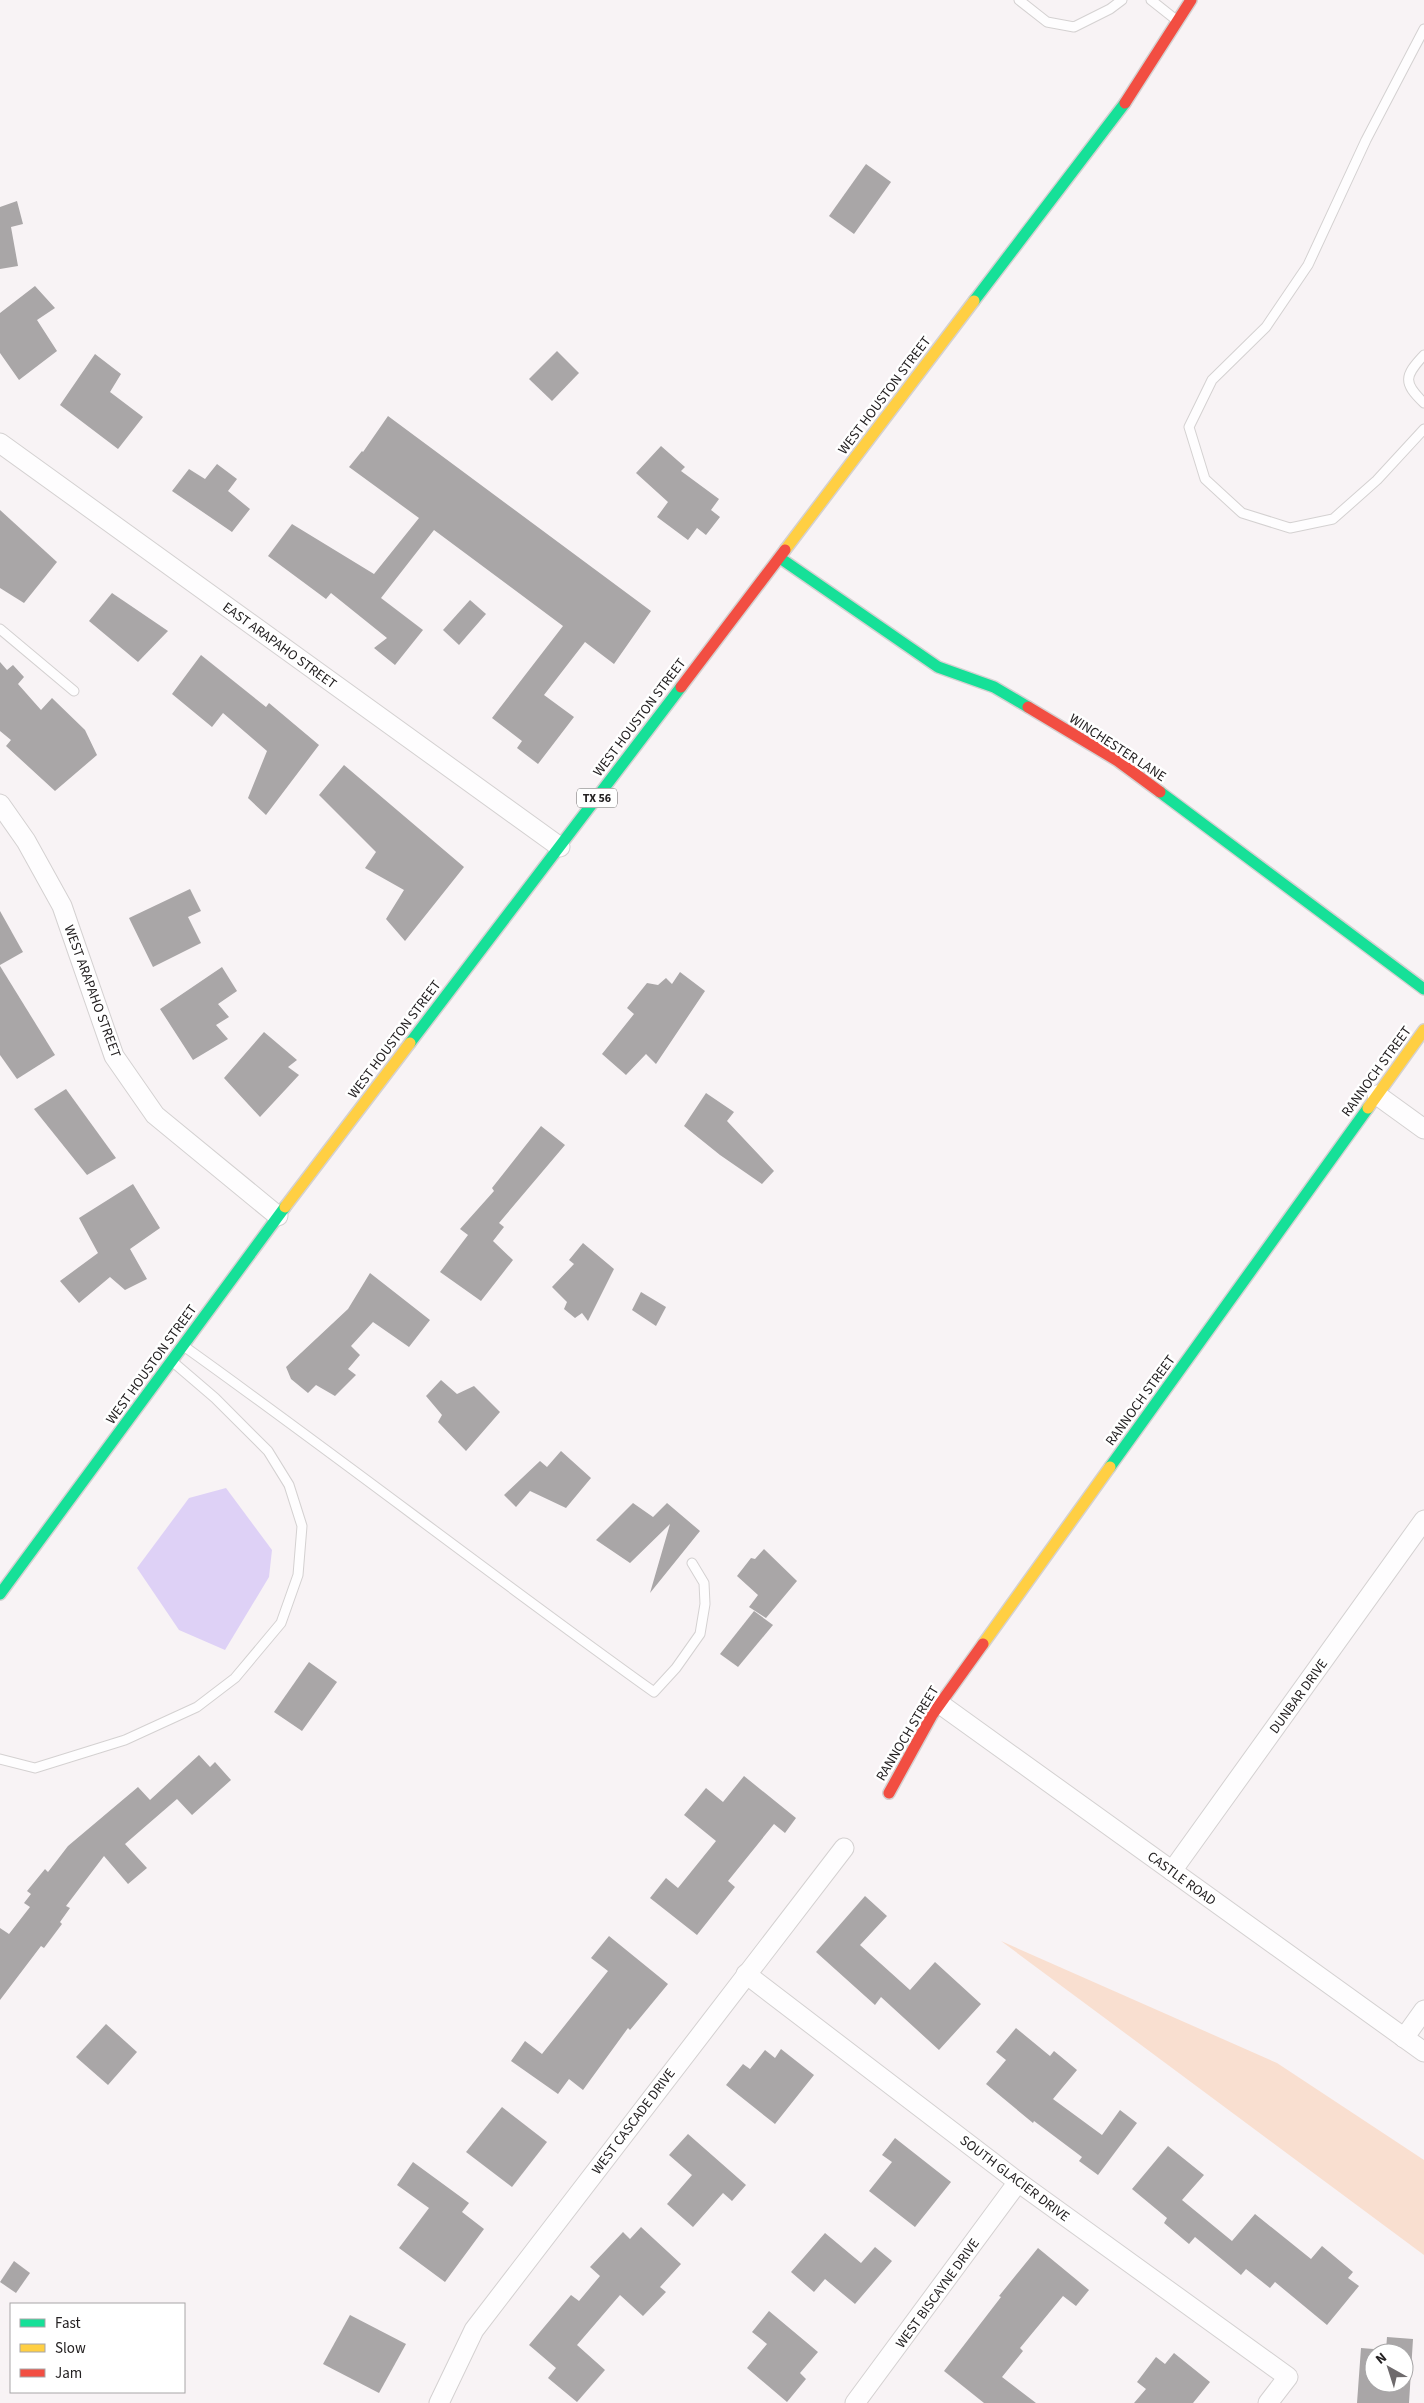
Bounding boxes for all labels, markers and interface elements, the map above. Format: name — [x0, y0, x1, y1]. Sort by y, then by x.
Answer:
street label: WEST HOUSTON STREET — [834, 332, 936, 459]
street label: EAST ARAPAHO STREET — [218, 598, 341, 694]
street label: WEST HOUSTON STREET — [589, 654, 691, 781]
street label: WINCHESTER LANE — [1065, 709, 1170, 787]
road number: TX 56 — [577, 788, 617, 808]
street label: WEST ARAPAHO STREET — [59, 922, 126, 1061]
street label: WEST HOUSTON STREET — [344, 976, 446, 1103]
street label: RANNOCH STREET — [1337, 1022, 1417, 1121]
street label: WEST HOUSTON STREET — [101, 1300, 202, 1429]
street label: RANNOCH STREET — [1101, 1351, 1181, 1450]
street label: DUNBAR DRIVE — [1265, 1655, 1333, 1738]
street label: RANNOCH STREET — [872, 1682, 944, 1785]
street label: CASTLE ROAD — [1143, 1847, 1220, 1911]
street label: WEST CASCADE DRIVE — [587, 2064, 680, 2179]
street label: SOUTH GLACIER DRIVE — [955, 2131, 1073, 2227]
street label: WEST BISCAYNE DRIVE — [891, 2235, 985, 2353]
legend — [10, 2303, 185, 2393]
text: Fast — [55, 2313, 81, 2334]
text: Slow — [55, 2338, 86, 2359]
north arrow — [1364, 2343, 1414, 2393]
text: N — [1372, 2348, 1391, 2369]
text: Jam — [55, 2363, 82, 2384]

